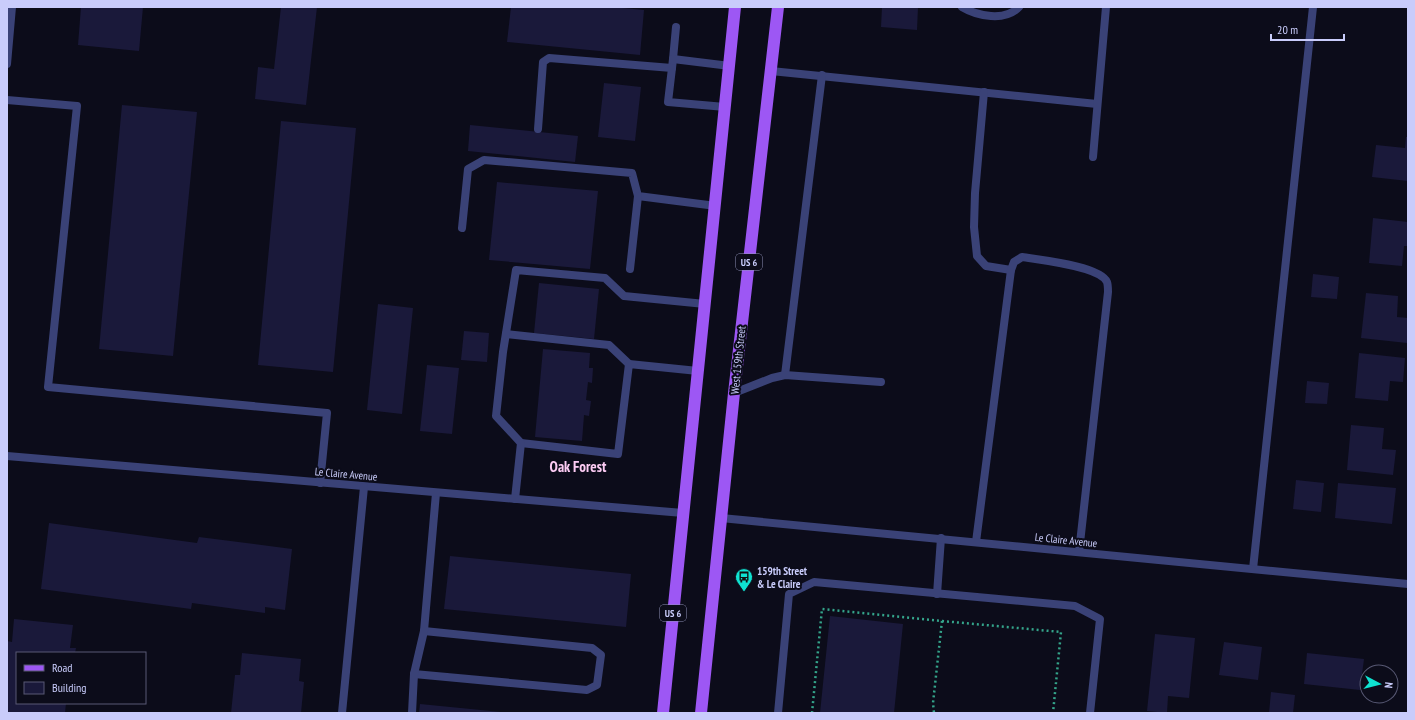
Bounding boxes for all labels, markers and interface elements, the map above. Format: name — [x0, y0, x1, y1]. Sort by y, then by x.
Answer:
scale bar — [1271, 16, 1344, 42]
text: 20 m — [1277, 22, 1298, 37]
road number: US 6 — [736, 254, 762, 270]
street label: West 159th Street — [727, 325, 749, 395]
district label: Oak Forest — [550, 457, 607, 476]
street label: Le Claire Avenue — [314, 464, 378, 484]
street label: Le Claire Avenue — [1034, 530, 1098, 550]
place label: 159th Street & Le Claire — [757, 564, 808, 591]
bus stop icon: 159th Street & Le Claire — [734, 567, 754, 592]
road number: US 6 — [660, 605, 686, 621]
legend — [16, 652, 146, 704]
text: Road — [52, 660, 72, 675]
north arrow — [1359, 664, 1399, 704]
text: Building — [52, 680, 87, 695]
text: N — [1382, 681, 1396, 689]

